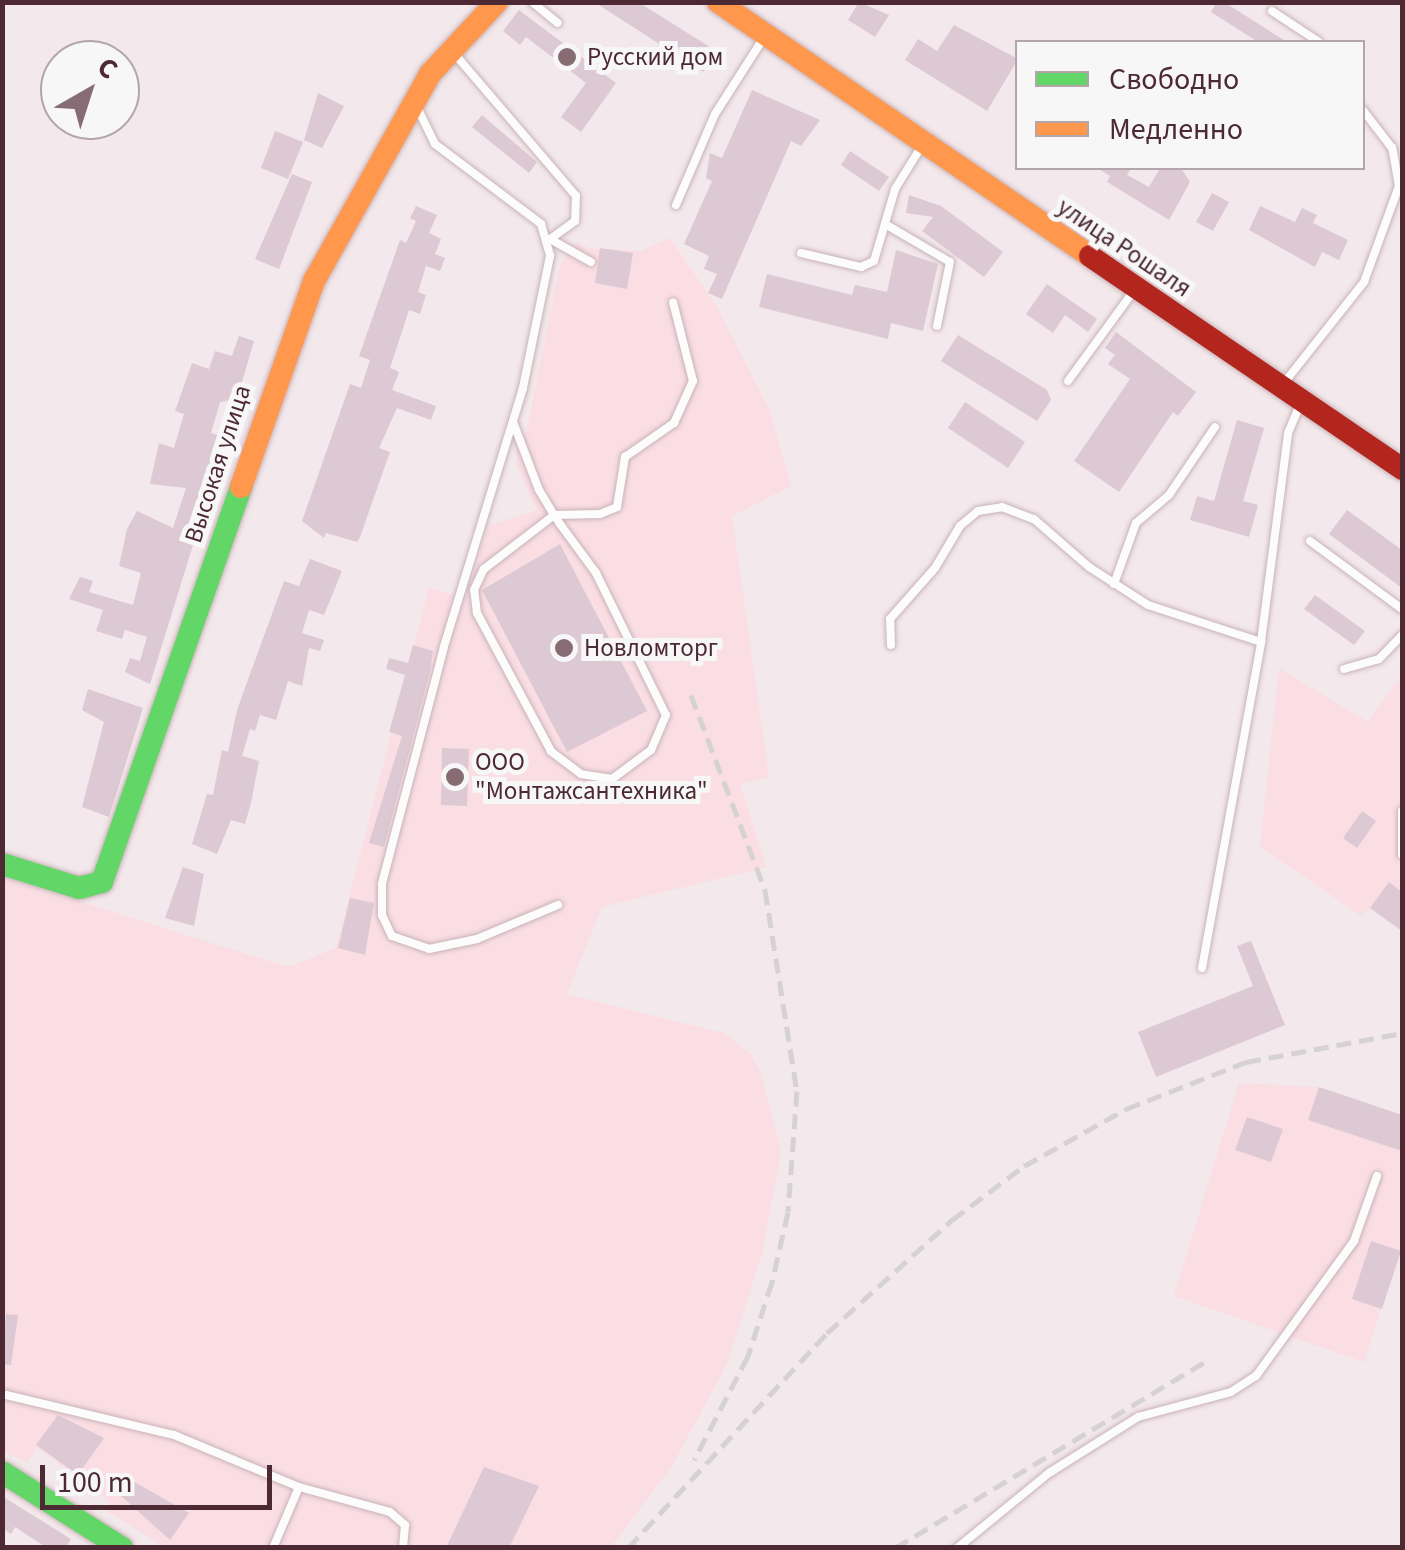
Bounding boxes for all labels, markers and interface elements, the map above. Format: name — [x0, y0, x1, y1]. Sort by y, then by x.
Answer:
north arrow — [40, 40, 140, 140]
legend — [1015, 40, 1365, 170]
place label: Русский дом — [587, 42, 723, 72]
marker: Русский дом — [556, 46, 578, 68]
text: С — [89, 48, 127, 89]
text: Свободно — [1109, 58, 1239, 101]
text: Медленно — [1109, 108, 1243, 151]
street label: улица Рошаля — [1051, 192, 1197, 304]
street label: Высокая улица — [178, 381, 258, 547]
place label: Новломторг — [584, 633, 718, 663]
marker: Новломторг — [553, 637, 575, 659]
place label: ООО "Монтажсантехника" — [475, 748, 708, 807]
marker: ООО "Монтажсантехника" — [444, 766, 466, 788]
scale bar — [45, 1445, 278, 1507]
text: 100 m — [57, 1461, 133, 1504]

